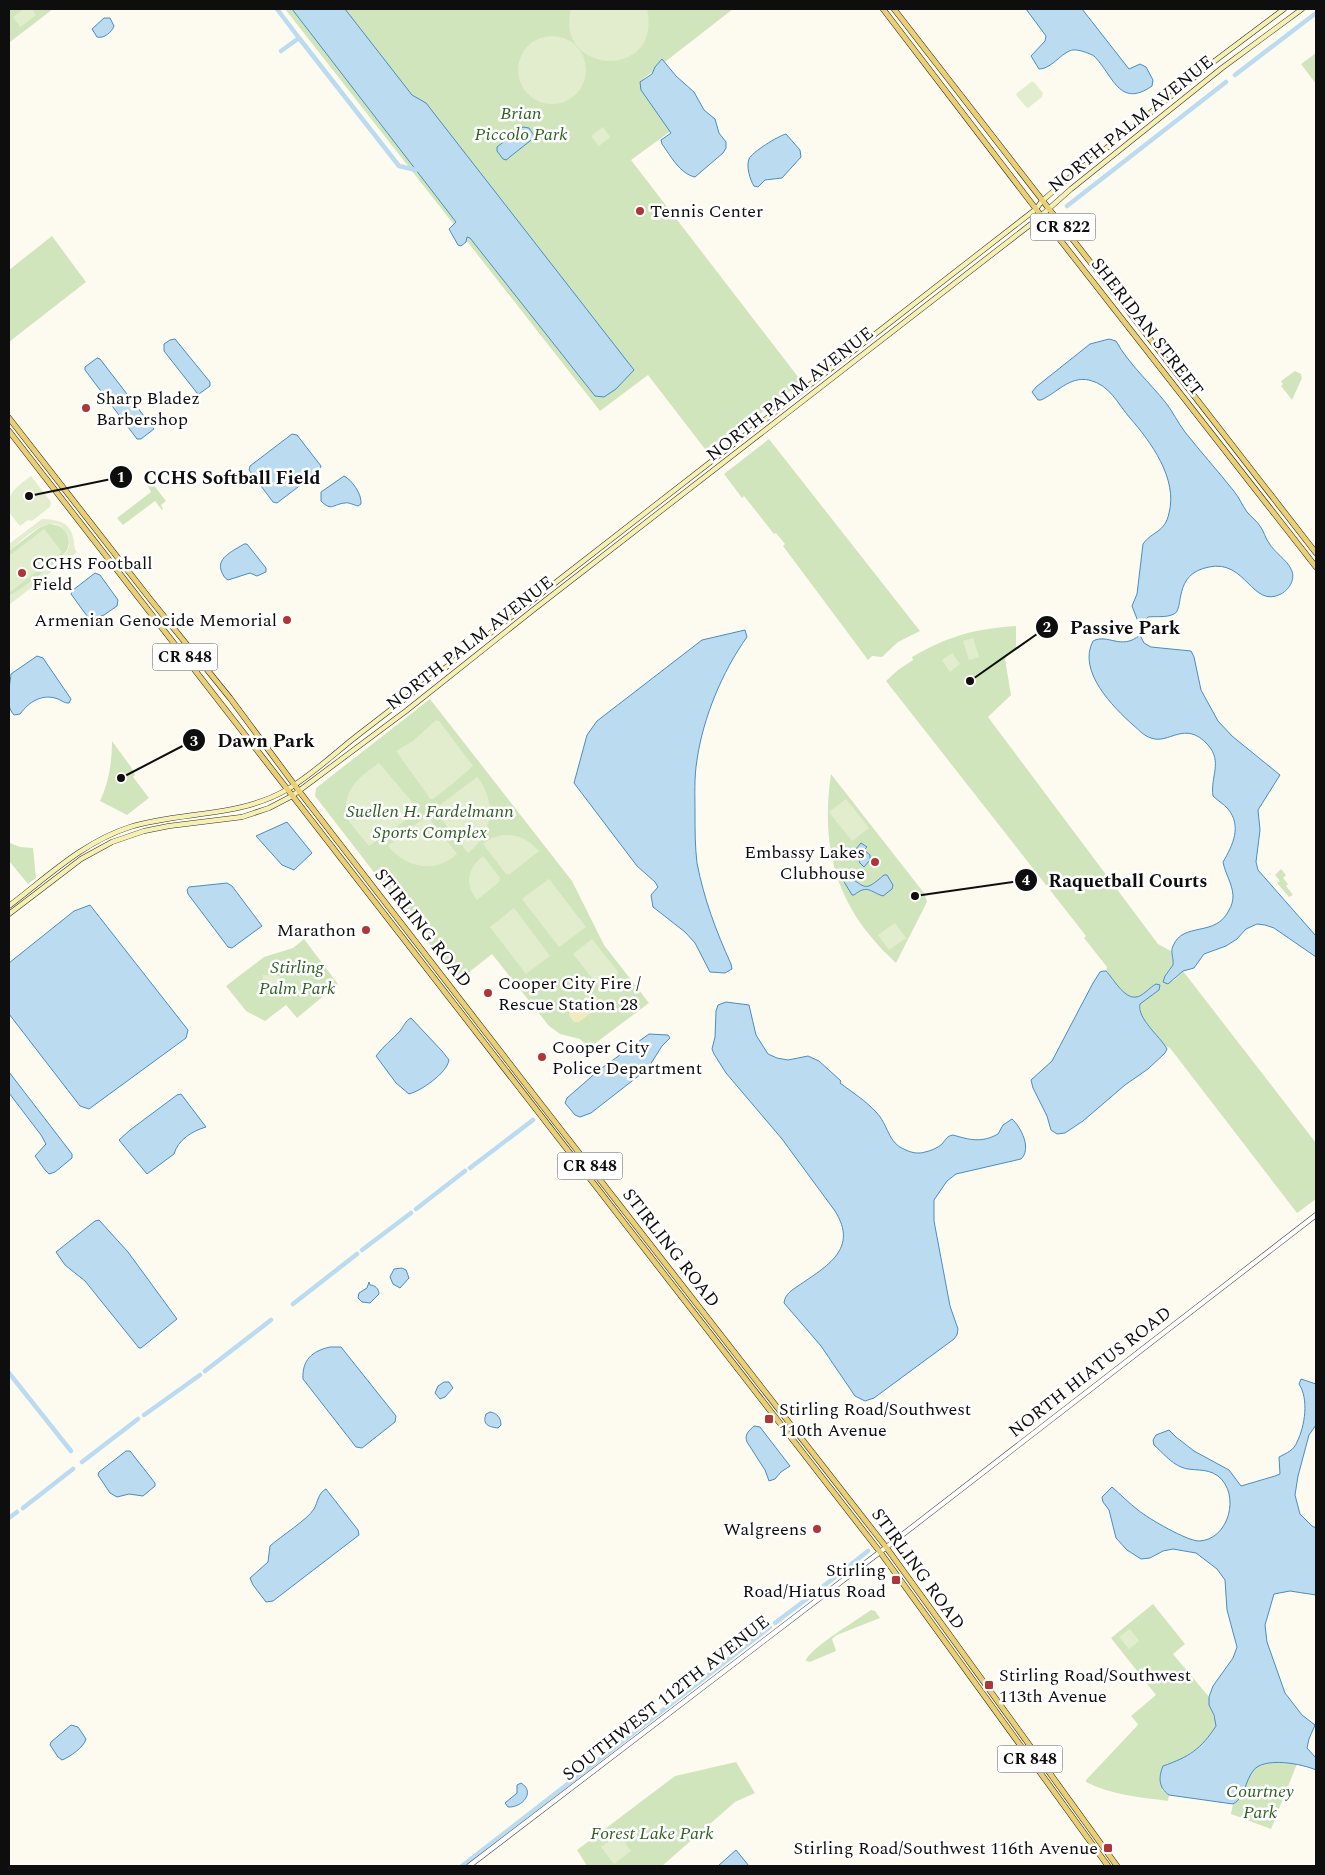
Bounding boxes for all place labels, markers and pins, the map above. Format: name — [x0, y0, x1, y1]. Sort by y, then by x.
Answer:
place label: Tennis Center — [650, 198, 763, 225]
marker: Tennis Center — [634, 205, 646, 217]
place label: Sharp Bladez Barbershop — [96, 385, 200, 433]
marker: Sharp Bladez Barbershop — [80, 402, 92, 414]
callout: CCHS Softball Field — [109, 460, 331, 494]
place label: CCHS Football Field — [32, 550, 153, 598]
marker: CCHS Football Field — [16, 567, 28, 579]
place label: Armenian Genocide Memorial — [34, 607, 277, 634]
callout: Passive Park — [1035, 610, 1190, 644]
marker: Armenian Genocide Memorial — [281, 614, 293, 626]
callout: Dawn Park — [182, 723, 324, 757]
place label: Embassy Lakes Clubhouse — [744, 839, 865, 887]
marker: Embassy Lakes Clubhouse — [869, 856, 881, 868]
callout: Raquetball Courts — [1013, 863, 1218, 897]
place label: Marathon — [277, 917, 356, 944]
marker: Marathon — [360, 924, 372, 936]
place label: Cooper City Fire / Rescue Station 28 — [498, 970, 641, 1018]
marker: Cooper City Fire / Rescue Station 28 — [482, 987, 494, 999]
place label: Cooper City Police Department — [552, 1034, 702, 1082]
marker: Cooper City Police Department — [536, 1051, 548, 1063]
place label: Stirling Road/Southwest 110th Avenue — [779, 1396, 971, 1444]
marker: Stirling Road/Southwest 110th Avenue — [763, 1413, 775, 1425]
place label: Walgreens — [723, 1516, 807, 1543]
marker: Walgreens — [811, 1523, 823, 1535]
place label: Stirling Road/Hiatus Road — [743, 1557, 886, 1605]
marker: Stirling Road/Hiatus Road — [890, 1574, 902, 1586]
place label: Stirling Road/Southwest 113th Avenue — [999, 1662, 1191, 1710]
marker: Stirling Road/Southwest 113th Avenue — [983, 1679, 995, 1691]
place label: Stirling Road/Southwest 116th Avenue — [793, 1835, 1098, 1862]
marker: Stirling Road/Southwest 116th Avenue — [1102, 1842, 1114, 1854]

